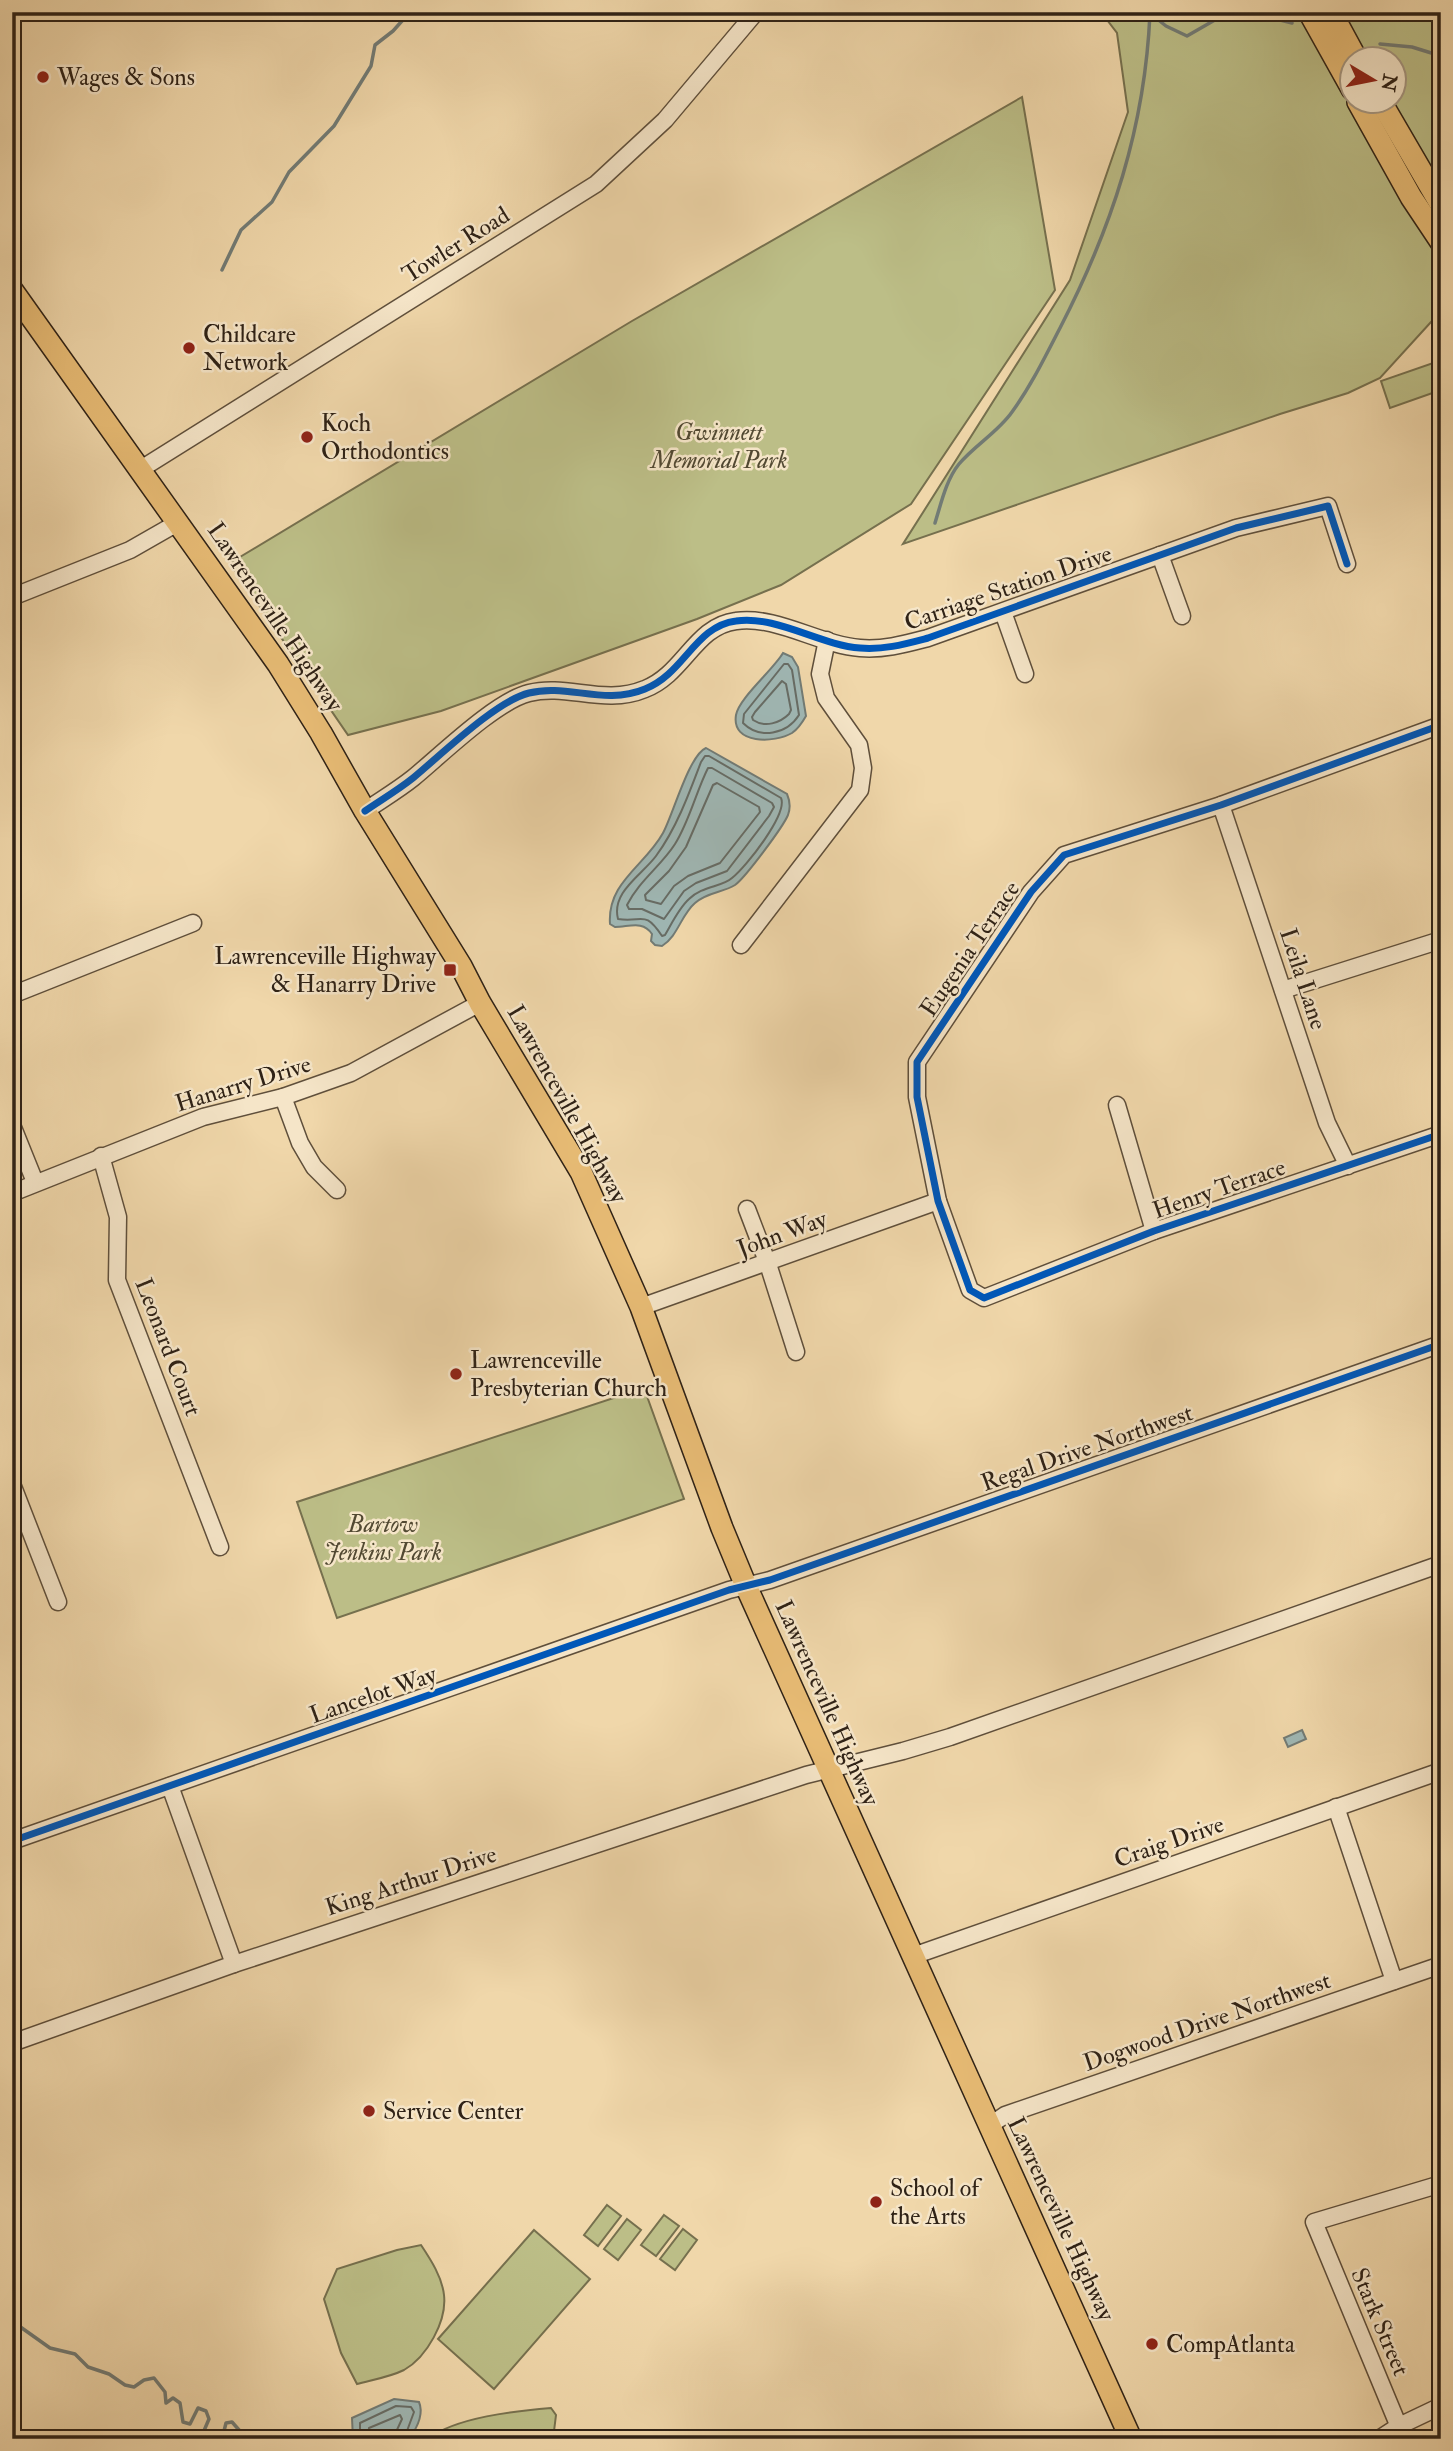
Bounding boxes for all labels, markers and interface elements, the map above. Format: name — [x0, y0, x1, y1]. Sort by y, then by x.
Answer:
north arrow — [1338, 46, 1408, 116]
place label: Wages & Sons — [56, 62, 195, 93]
marker: Wages & Sons — [35, 69, 51, 85]
text: N — [1375, 71, 1402, 94]
street label: Towler Road — [396, 200, 516, 290]
place label: Childcare Network — [203, 319, 296, 378]
marker: Childcare Network — [181, 340, 197, 356]
place label: Koch Orthodontics — [321, 408, 449, 467]
park label: Gwinnett Memorial Park — [649, 417, 787, 476]
marker: Koch Orthodontics — [299, 429, 315, 445]
street label: Lawrenceville Highway — [200, 516, 350, 718]
street label: Carriage Station Drive — [900, 538, 1116, 638]
street label: Eugenia Terrace — [913, 875, 1027, 1023]
street label: Leila Lane — [1272, 924, 1334, 1034]
place label: Lawrenceville Highway & Hanarry Drive — [214, 941, 436, 1000]
marker: Lawrenceville Highway & Hanarry Drive — [442, 962, 458, 978]
street label: Lawrenceville Highway — [500, 999, 635, 1209]
street label: Hanarry Drive — [171, 1049, 315, 1119]
street label: Henry Terrace — [1148, 1152, 1290, 1226]
street label: John Way — [732, 1203, 832, 1265]
street label: Leonard Court — [128, 1274, 209, 1421]
place label: Lawrenceville Presbyterian Church — [470, 1345, 668, 1404]
marker: Lawrenceville Presbyterian Church — [448, 1366, 464, 1382]
street label: Regal Drive Northwest — [977, 1397, 1197, 1499]
park label: Bartow Jenkins Park — [324, 1509, 442, 1568]
street label: Lawrenceville Highway — [768, 1595, 886, 1811]
street label: Lancelot Way — [305, 1659, 441, 1731]
street label: Craig Drive — [1110, 1809, 1228, 1875]
street label: King Arthur Drive — [321, 1839, 501, 1923]
street label: Dogwood Drive Northwest — [1079, 1965, 1335, 2079]
place label: Service Center — [383, 2096, 524, 2127]
marker: Service Center — [361, 2103, 377, 2119]
street label: Lawrenceville Highway — [1000, 2112, 1122, 2326]
place label: School of the Arts — [890, 2173, 982, 2232]
marker: School of the Arts — [868, 2194, 884, 2210]
street label: Stark Street — [1343, 2263, 1417, 2381]
place label: CompAtlanta — [1166, 2329, 1296, 2360]
marker: CompAtlanta — [1144, 2336, 1160, 2352]

